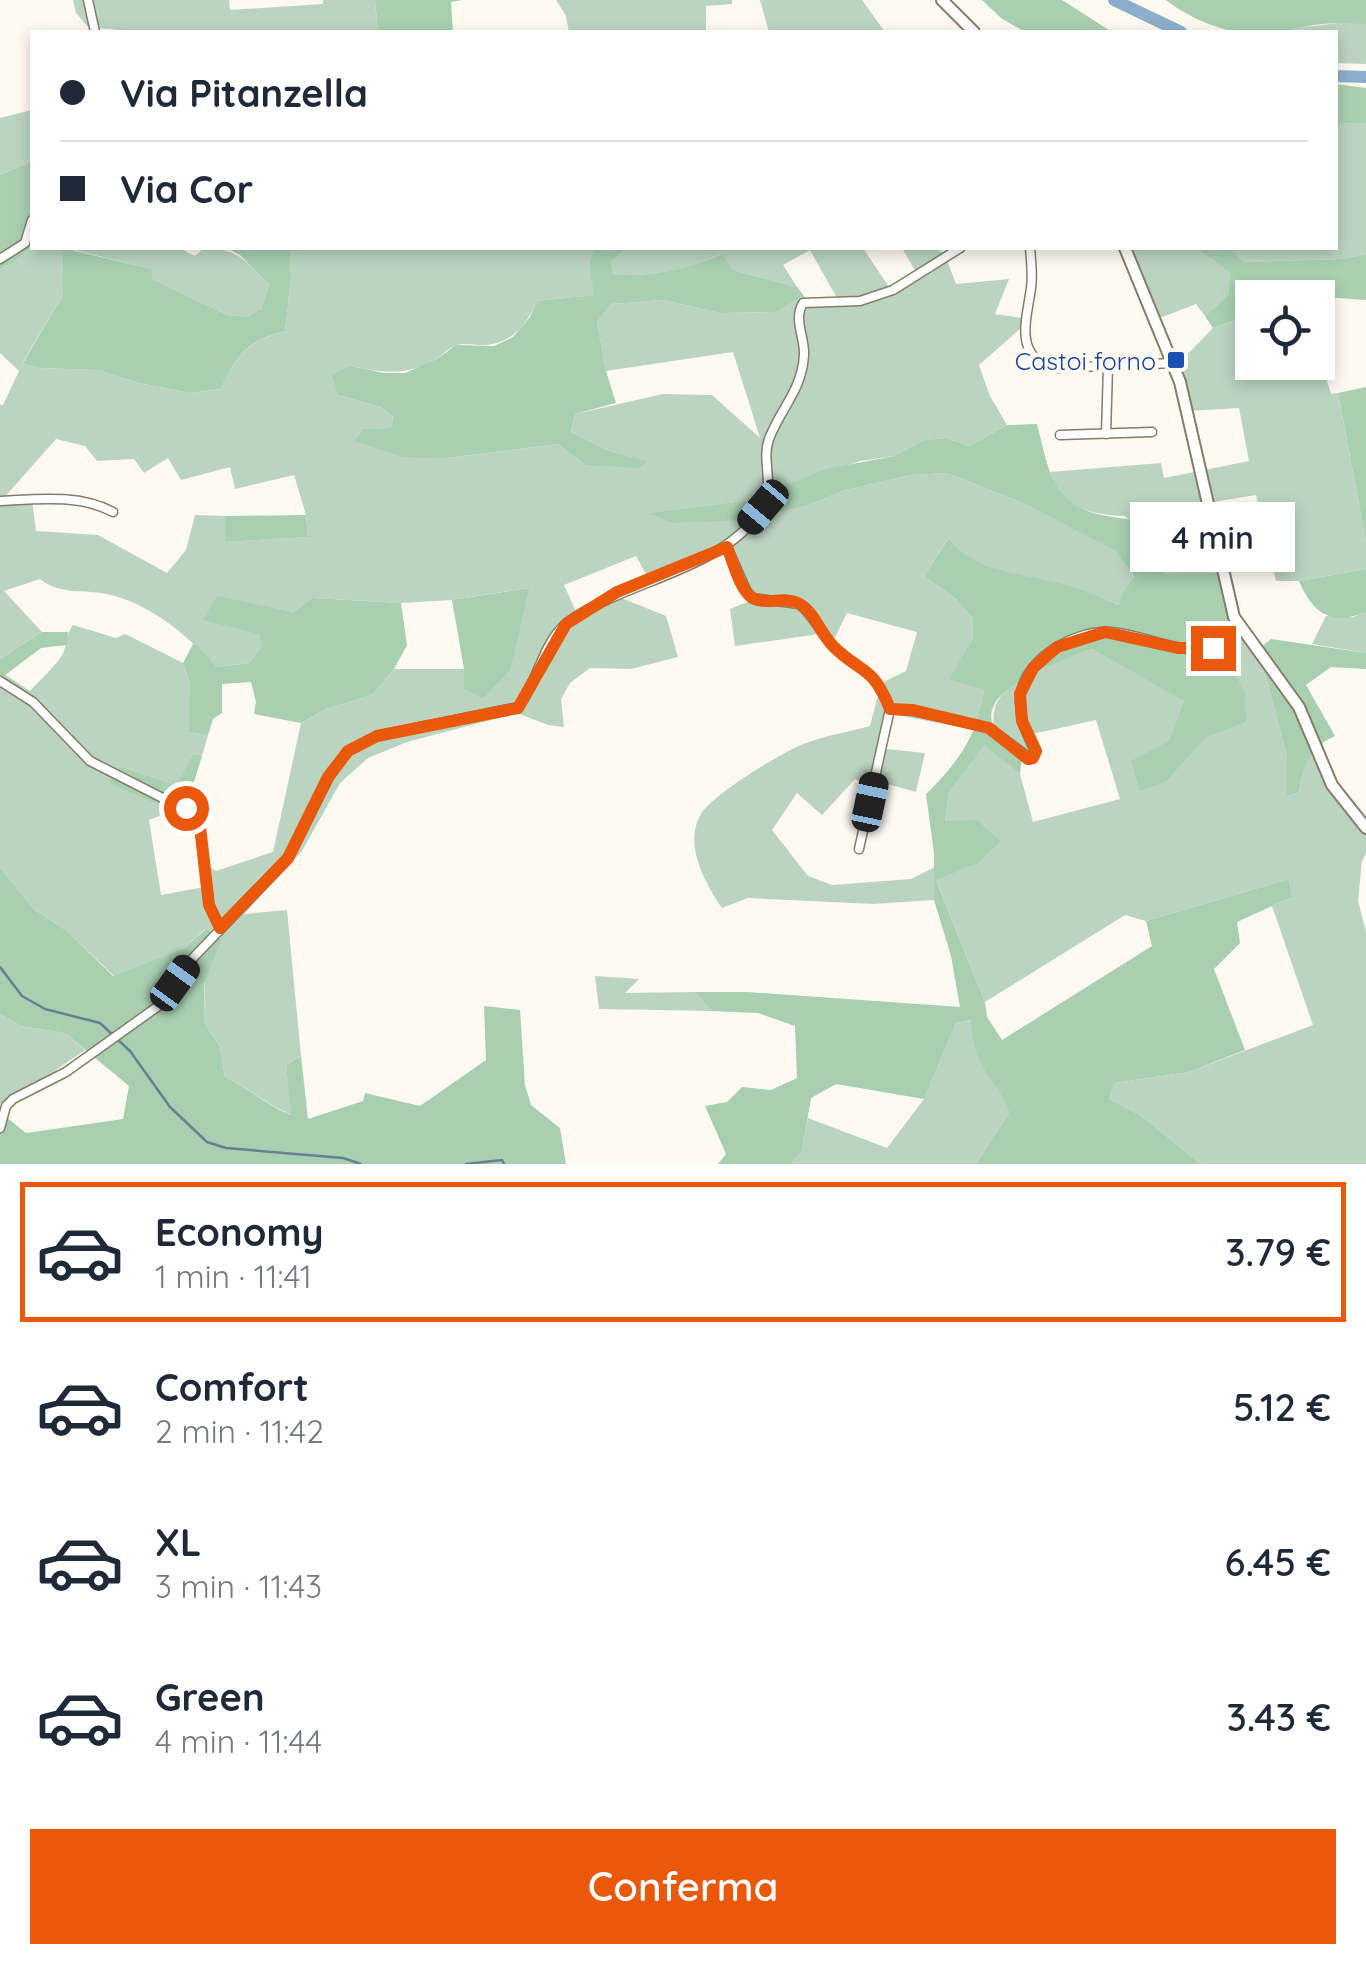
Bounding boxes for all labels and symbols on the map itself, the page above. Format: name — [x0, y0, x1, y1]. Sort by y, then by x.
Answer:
place label: Castoi forno — [1015, 345, 1156, 376]
marker: Castoi forno — [1165, 349, 1187, 371]
car — [732, 474, 794, 540]
callout: 4 min — [1130, 503, 1296, 573]
route end — [1191, 626, 1236, 671]
car — [849, 770, 891, 834]
route start — [164, 786, 209, 831]
car — [145, 950, 205, 1016]

